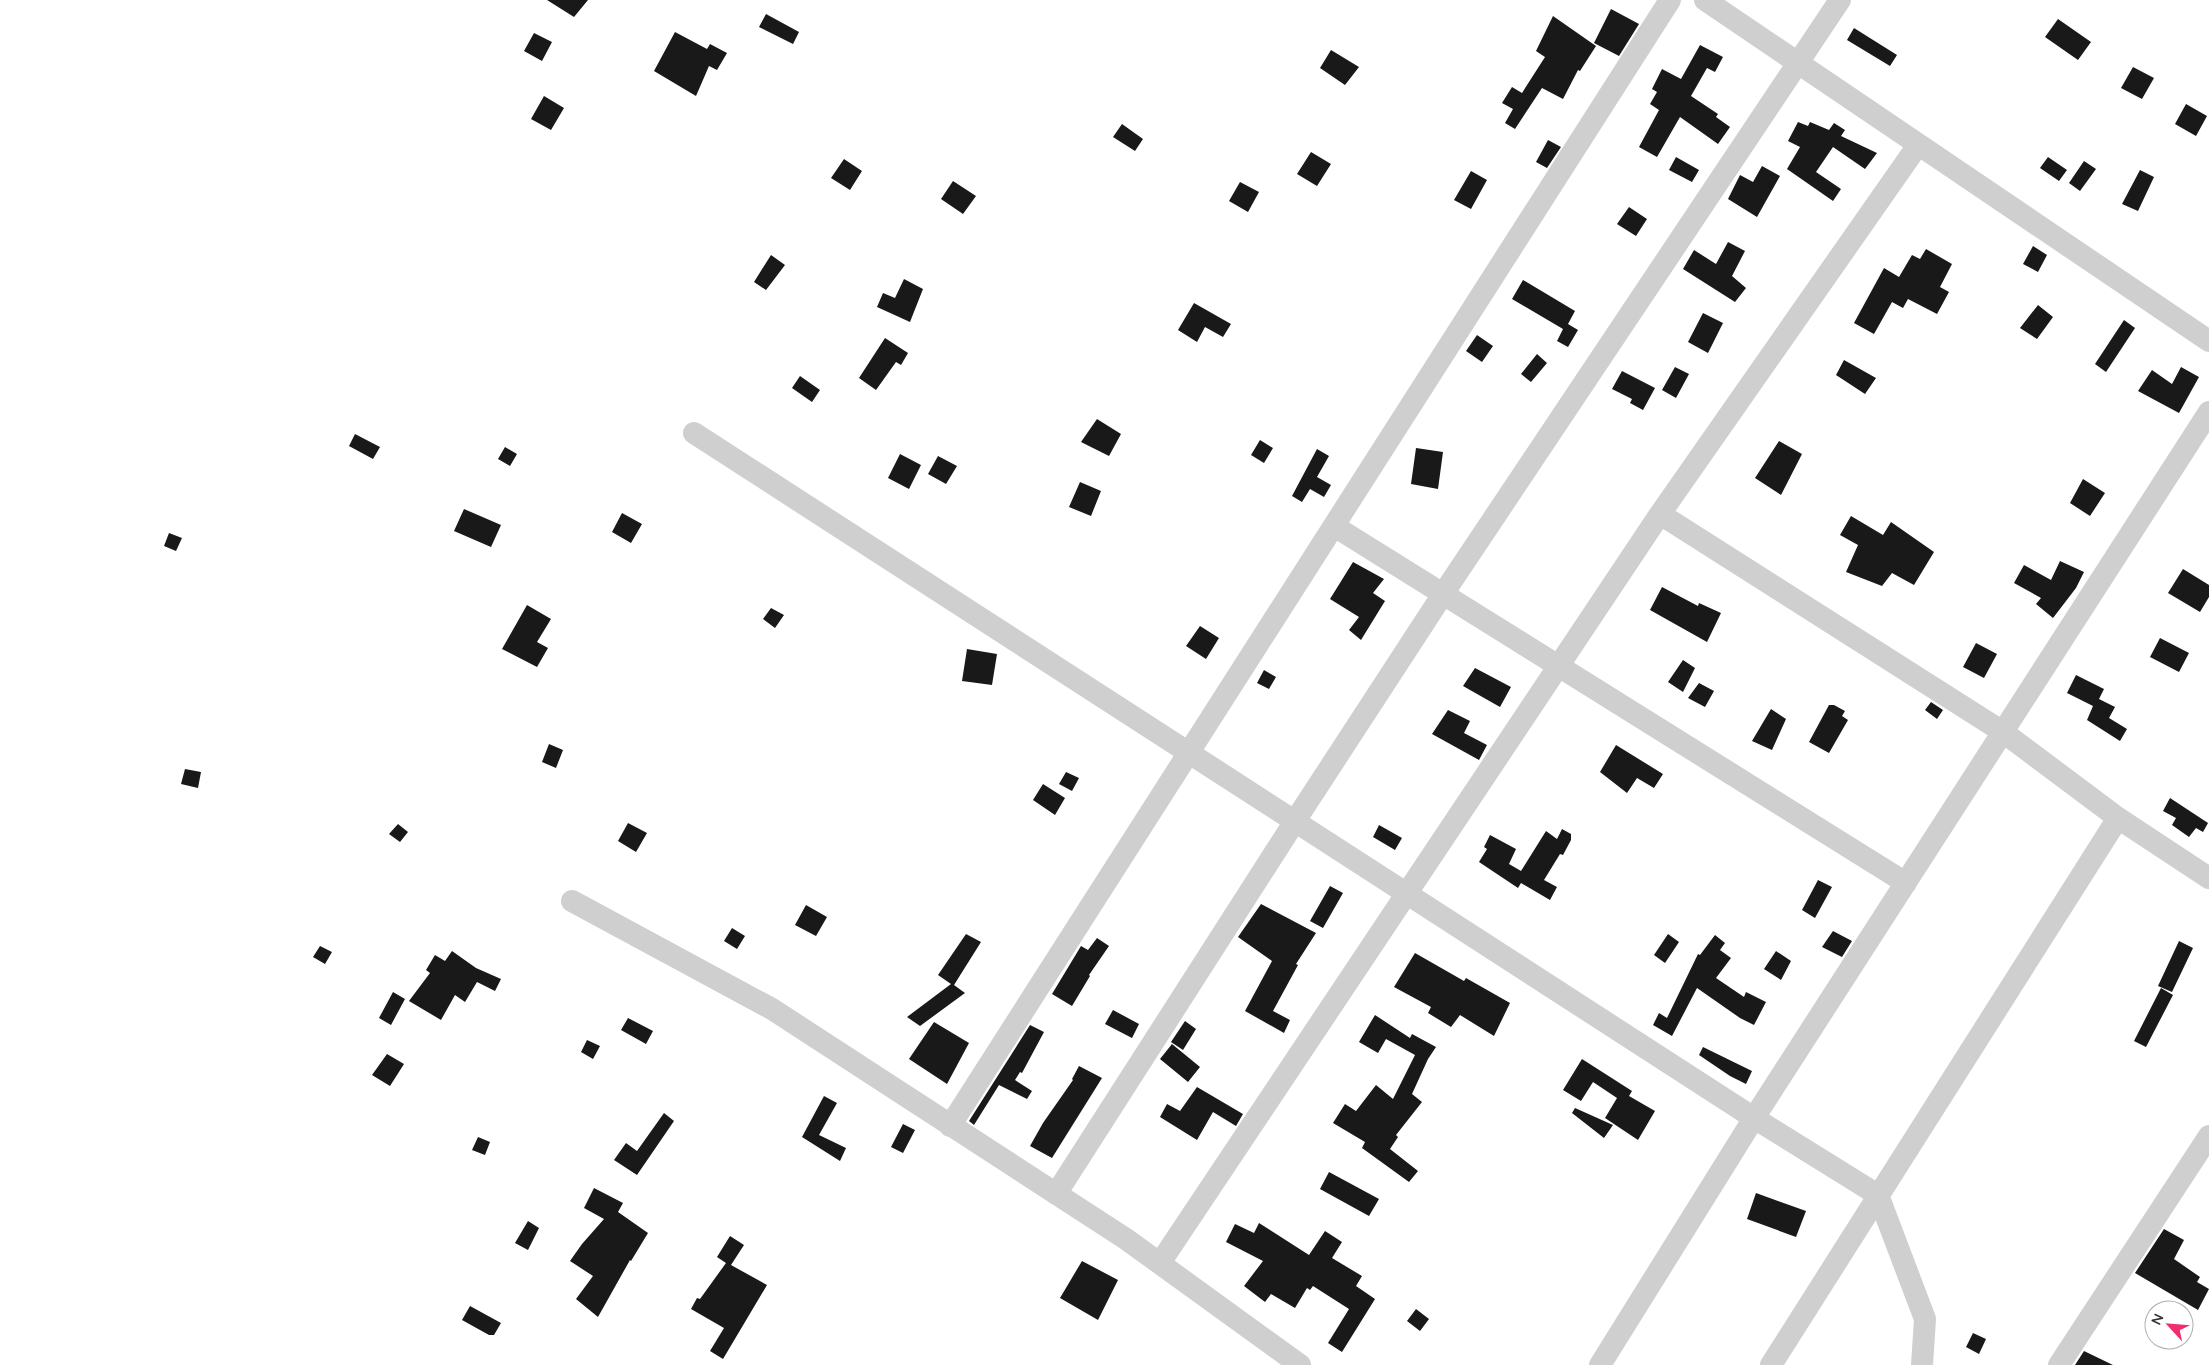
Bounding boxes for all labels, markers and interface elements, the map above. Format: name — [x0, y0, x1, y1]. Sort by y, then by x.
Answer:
north arrow — [2144, 1300, 2194, 1350]
text: N — [2147, 1311, 2168, 1328]

